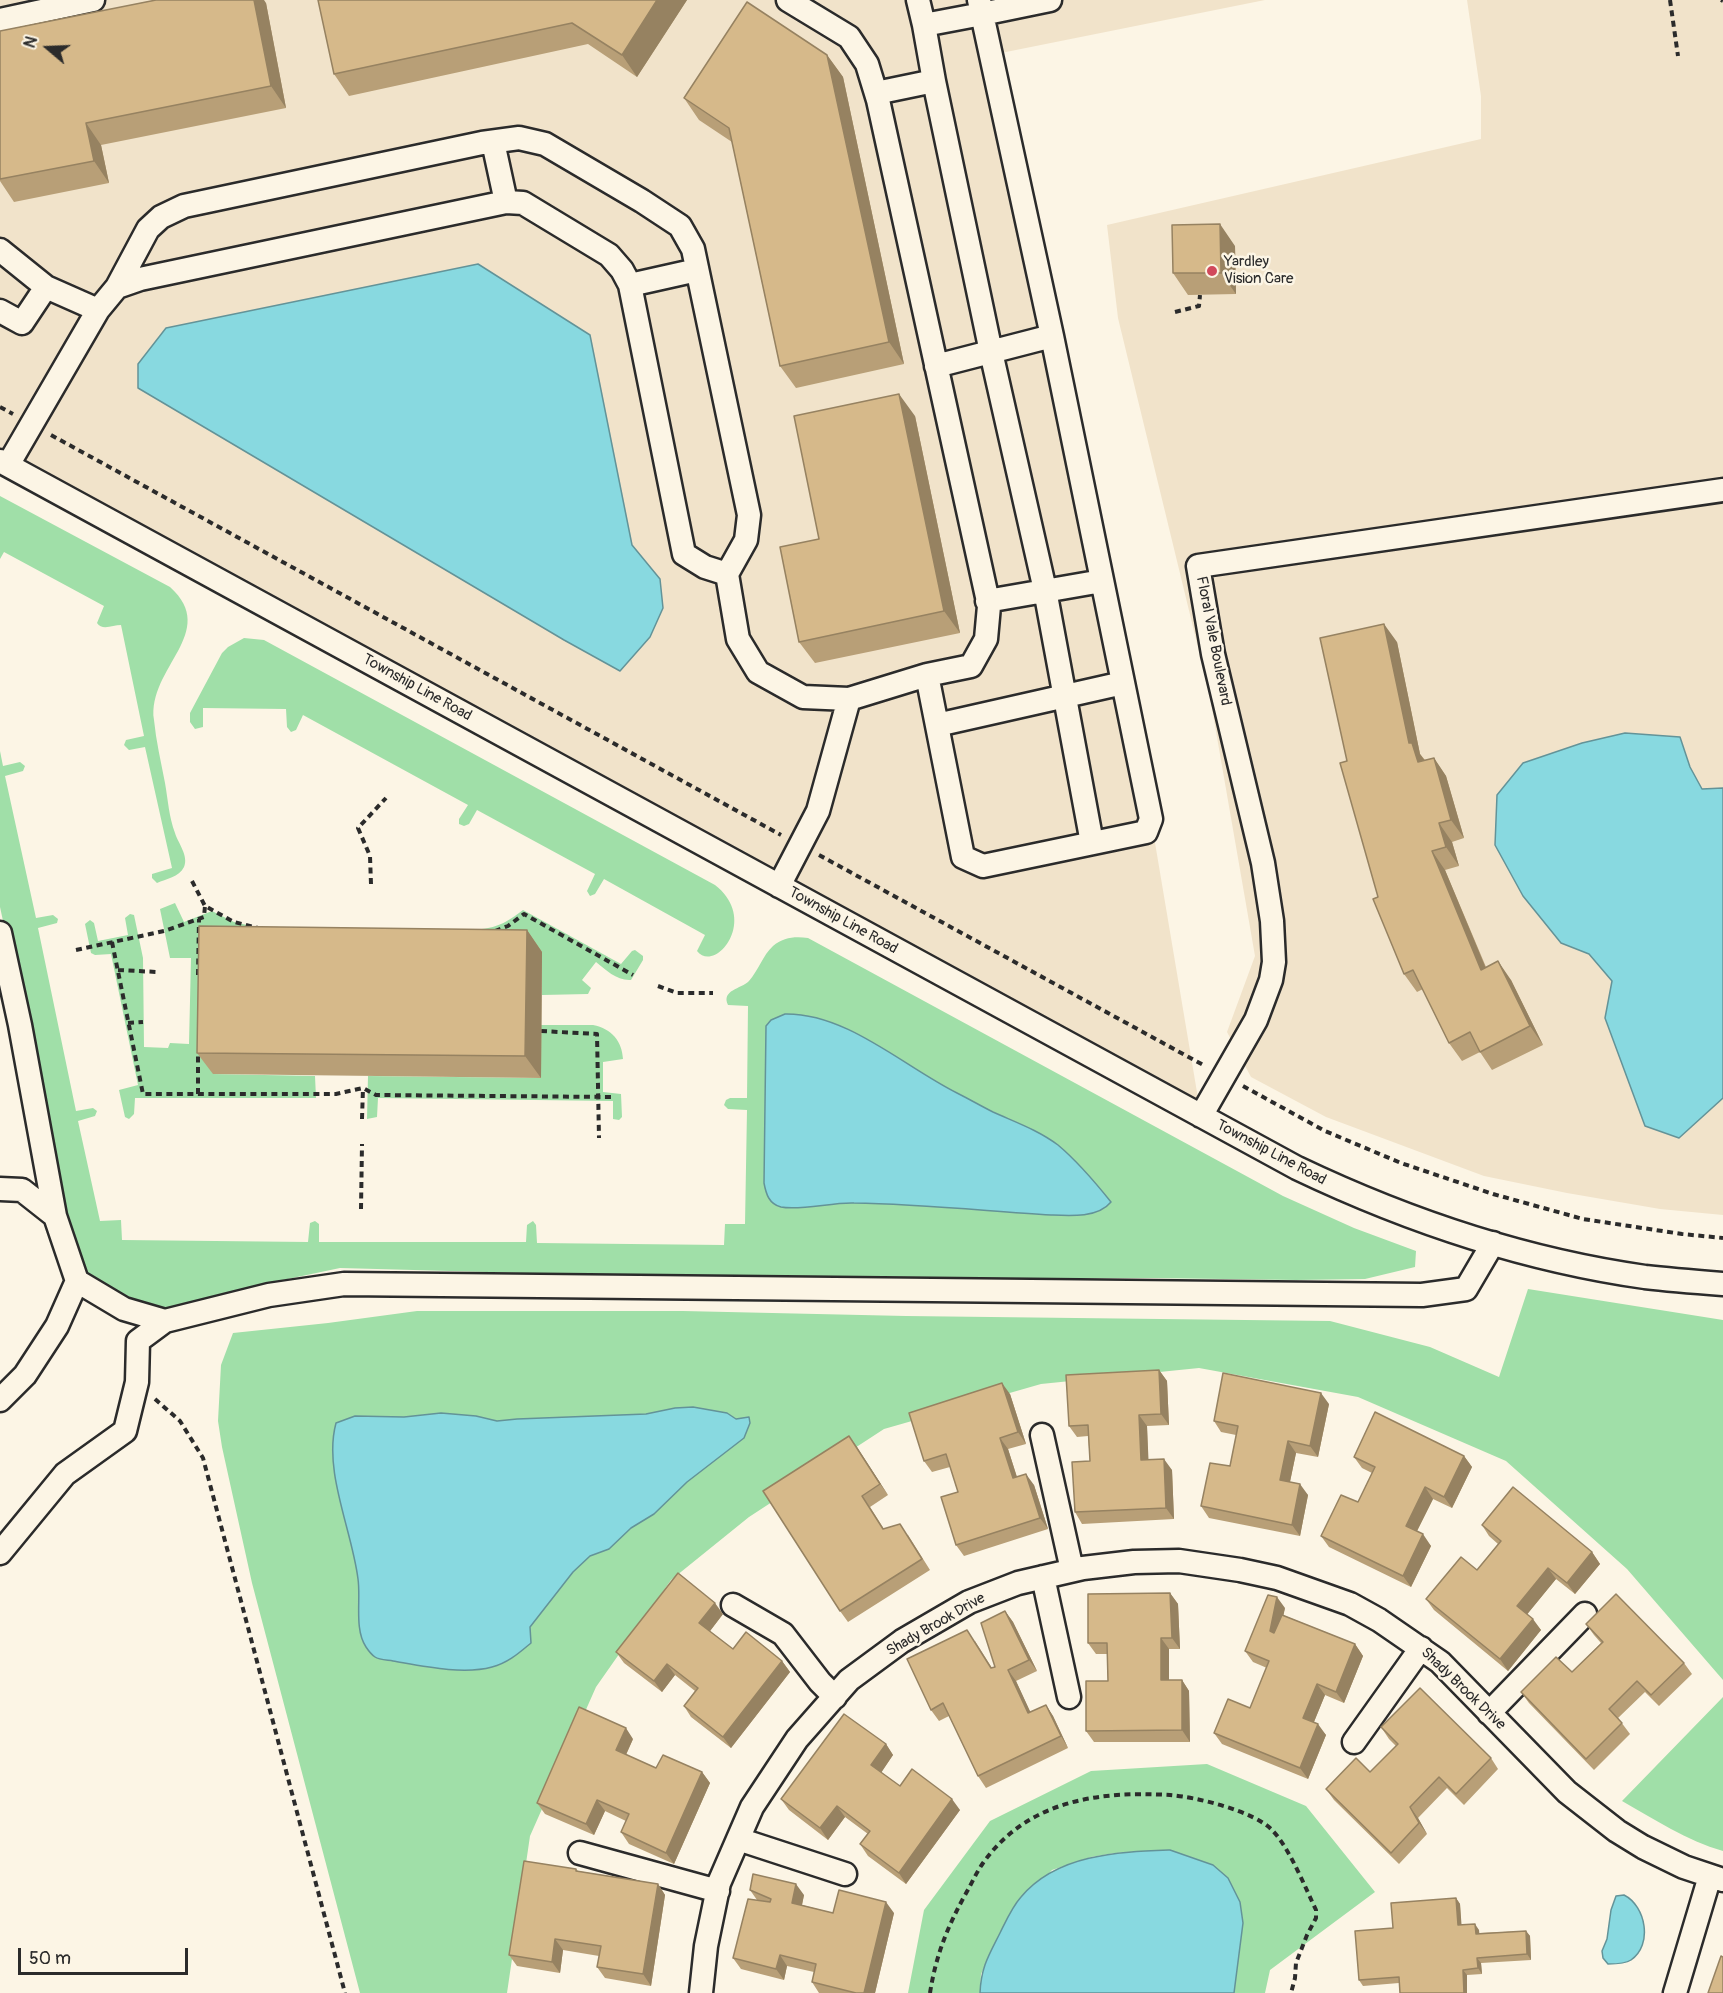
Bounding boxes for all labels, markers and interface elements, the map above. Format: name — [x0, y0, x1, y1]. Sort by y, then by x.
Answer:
north arrow — [18, 18, 78, 78]
text: N — [20, 34, 42, 51]
place label: Yardley Vision Care — [1224, 253, 1293, 288]
marker: Yardley Vision Care — [1205, 264, 1219, 278]
street label: Floral Vale Boulevard — [1192, 575, 1234, 707]
street label: Township Line Road — [359, 651, 475, 725]
street label: Township Line Road — [785, 884, 901, 958]
street label: Township Line Road — [1213, 1116, 1329, 1190]
street label: Shady Brook Drive — [883, 1589, 989, 1661]
street label: Shady Brook Drive — [1417, 1644, 1509, 1734]
scale bar — [21, 1936, 190, 1974]
text: 50 m — [29, 1947, 71, 1970]

